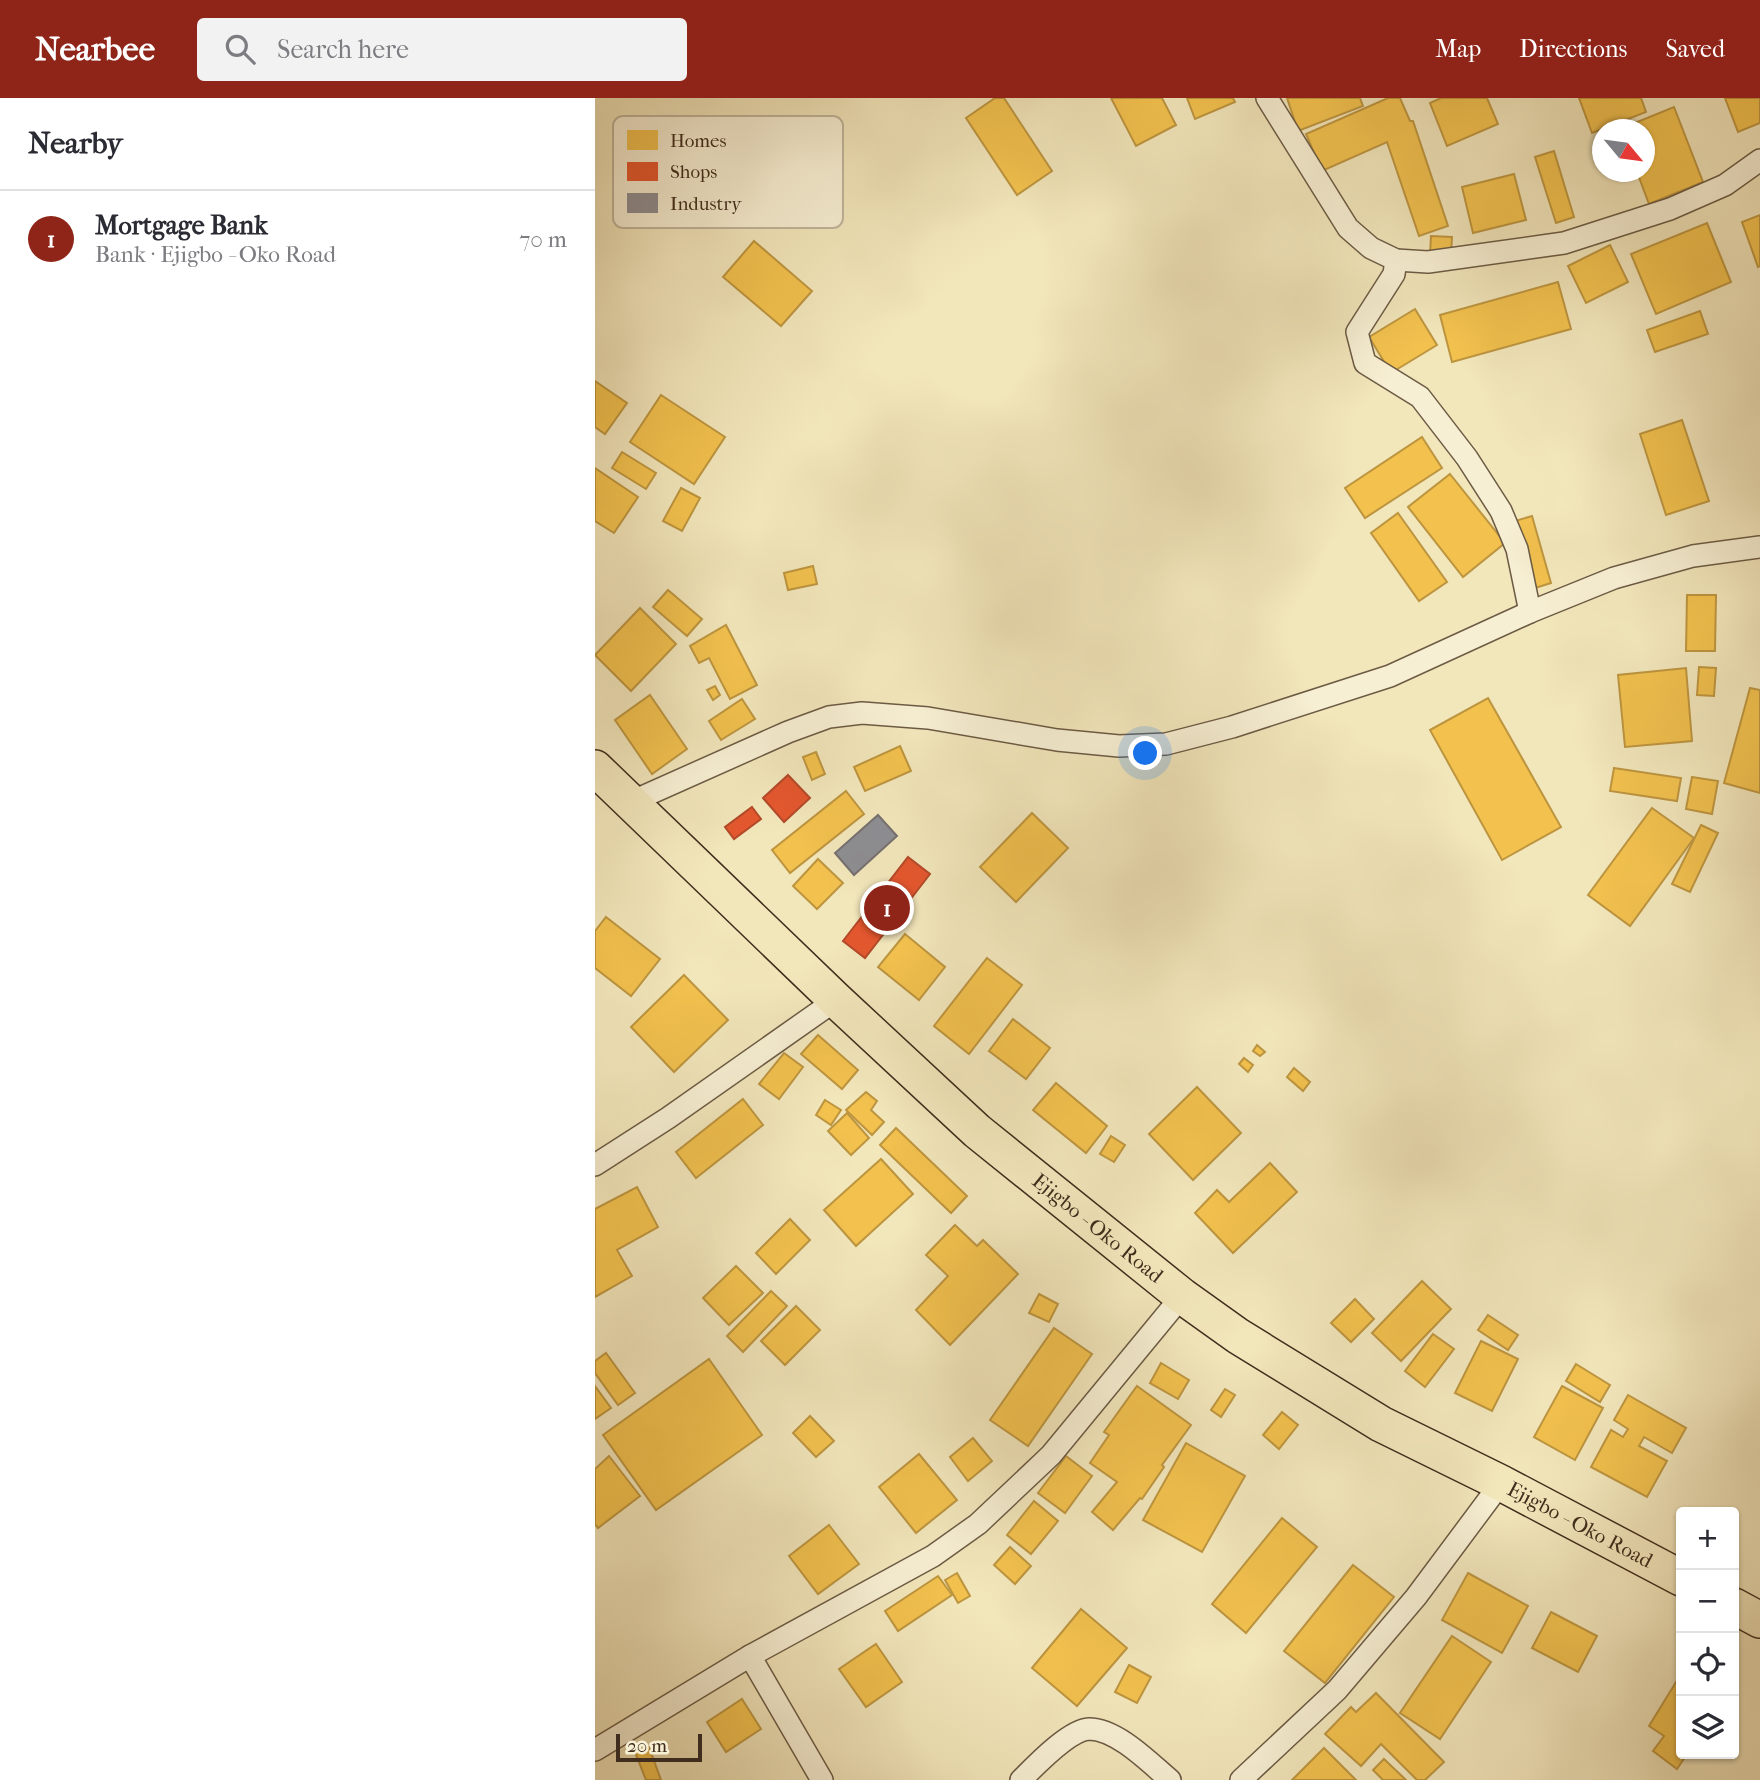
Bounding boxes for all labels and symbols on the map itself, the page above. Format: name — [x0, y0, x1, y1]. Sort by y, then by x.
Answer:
legend — [613, 116, 843, 228]
north arrow — [1592, 119, 1655, 182]
text: Homes — [670, 130, 726, 152]
text: Shops — [670, 161, 717, 183]
text: Industry — [670, 193, 742, 215]
your location — [1128, 736, 1162, 770]
pin: 1 — [864, 882, 910, 934]
street label: Ejigbo - Oko Road — [1028, 1168, 1168, 1288]
street label: Ejigbo - Oko Road — [1503, 1477, 1657, 1573]
scale bar — [616, 1731, 702, 1763]

